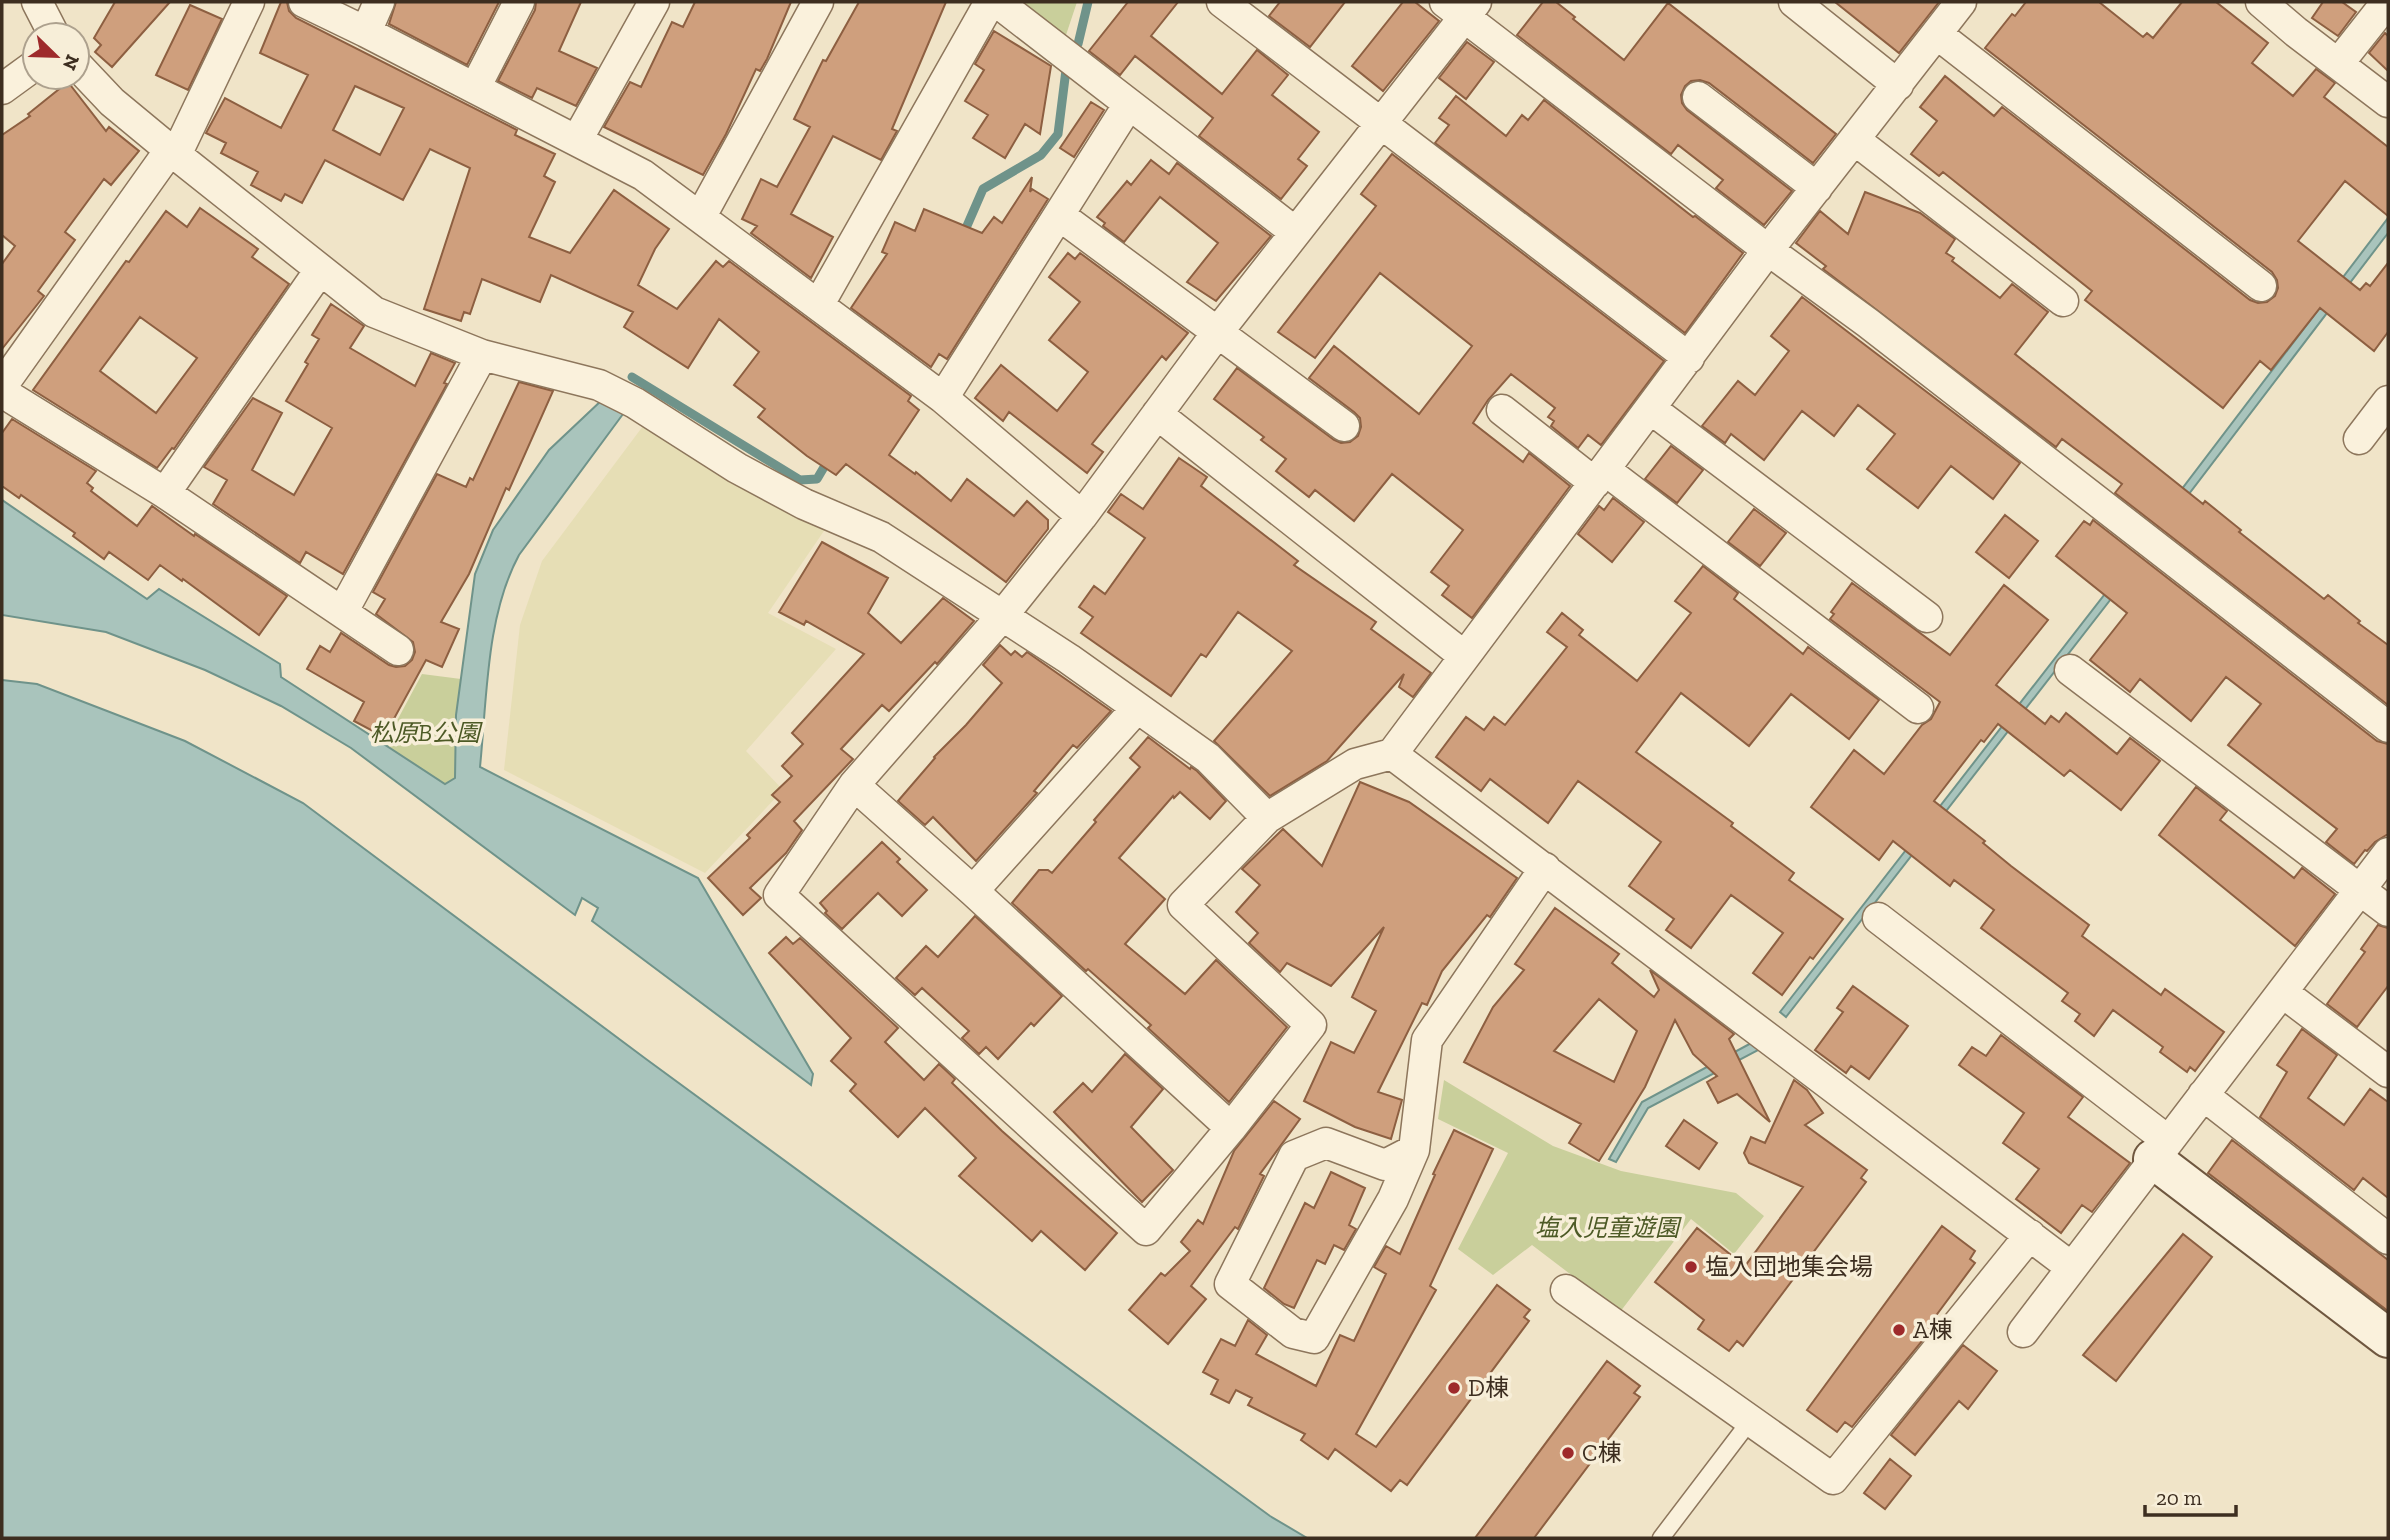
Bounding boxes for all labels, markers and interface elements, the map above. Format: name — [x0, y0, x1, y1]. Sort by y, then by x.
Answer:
north arrow — [21, 21, 91, 91]
text: N — [58, 51, 85, 74]
park label: 松原B公園 — [370, 718, 483, 747]
park label: 塩入児童遊園 — [1535, 1213, 1682, 1242]
place label: 塩入団地集会場 — [1705, 1252, 1873, 1281]
marker: 塩入団地集会場 — [1683, 1259, 1699, 1275]
place label: A棟 — [1913, 1315, 1953, 1344]
marker: A棟 — [1891, 1322, 1907, 1338]
place label: D棟 — [1468, 1373, 1509, 1402]
marker: D棟 — [1446, 1380, 1462, 1396]
place label: C棟 — [1582, 1438, 1622, 1467]
marker: C棟 — [1560, 1445, 1576, 1461]
scale bar — [2145, 1474, 2236, 1518]
text: 20 m — [2156, 1485, 2202, 1510]

